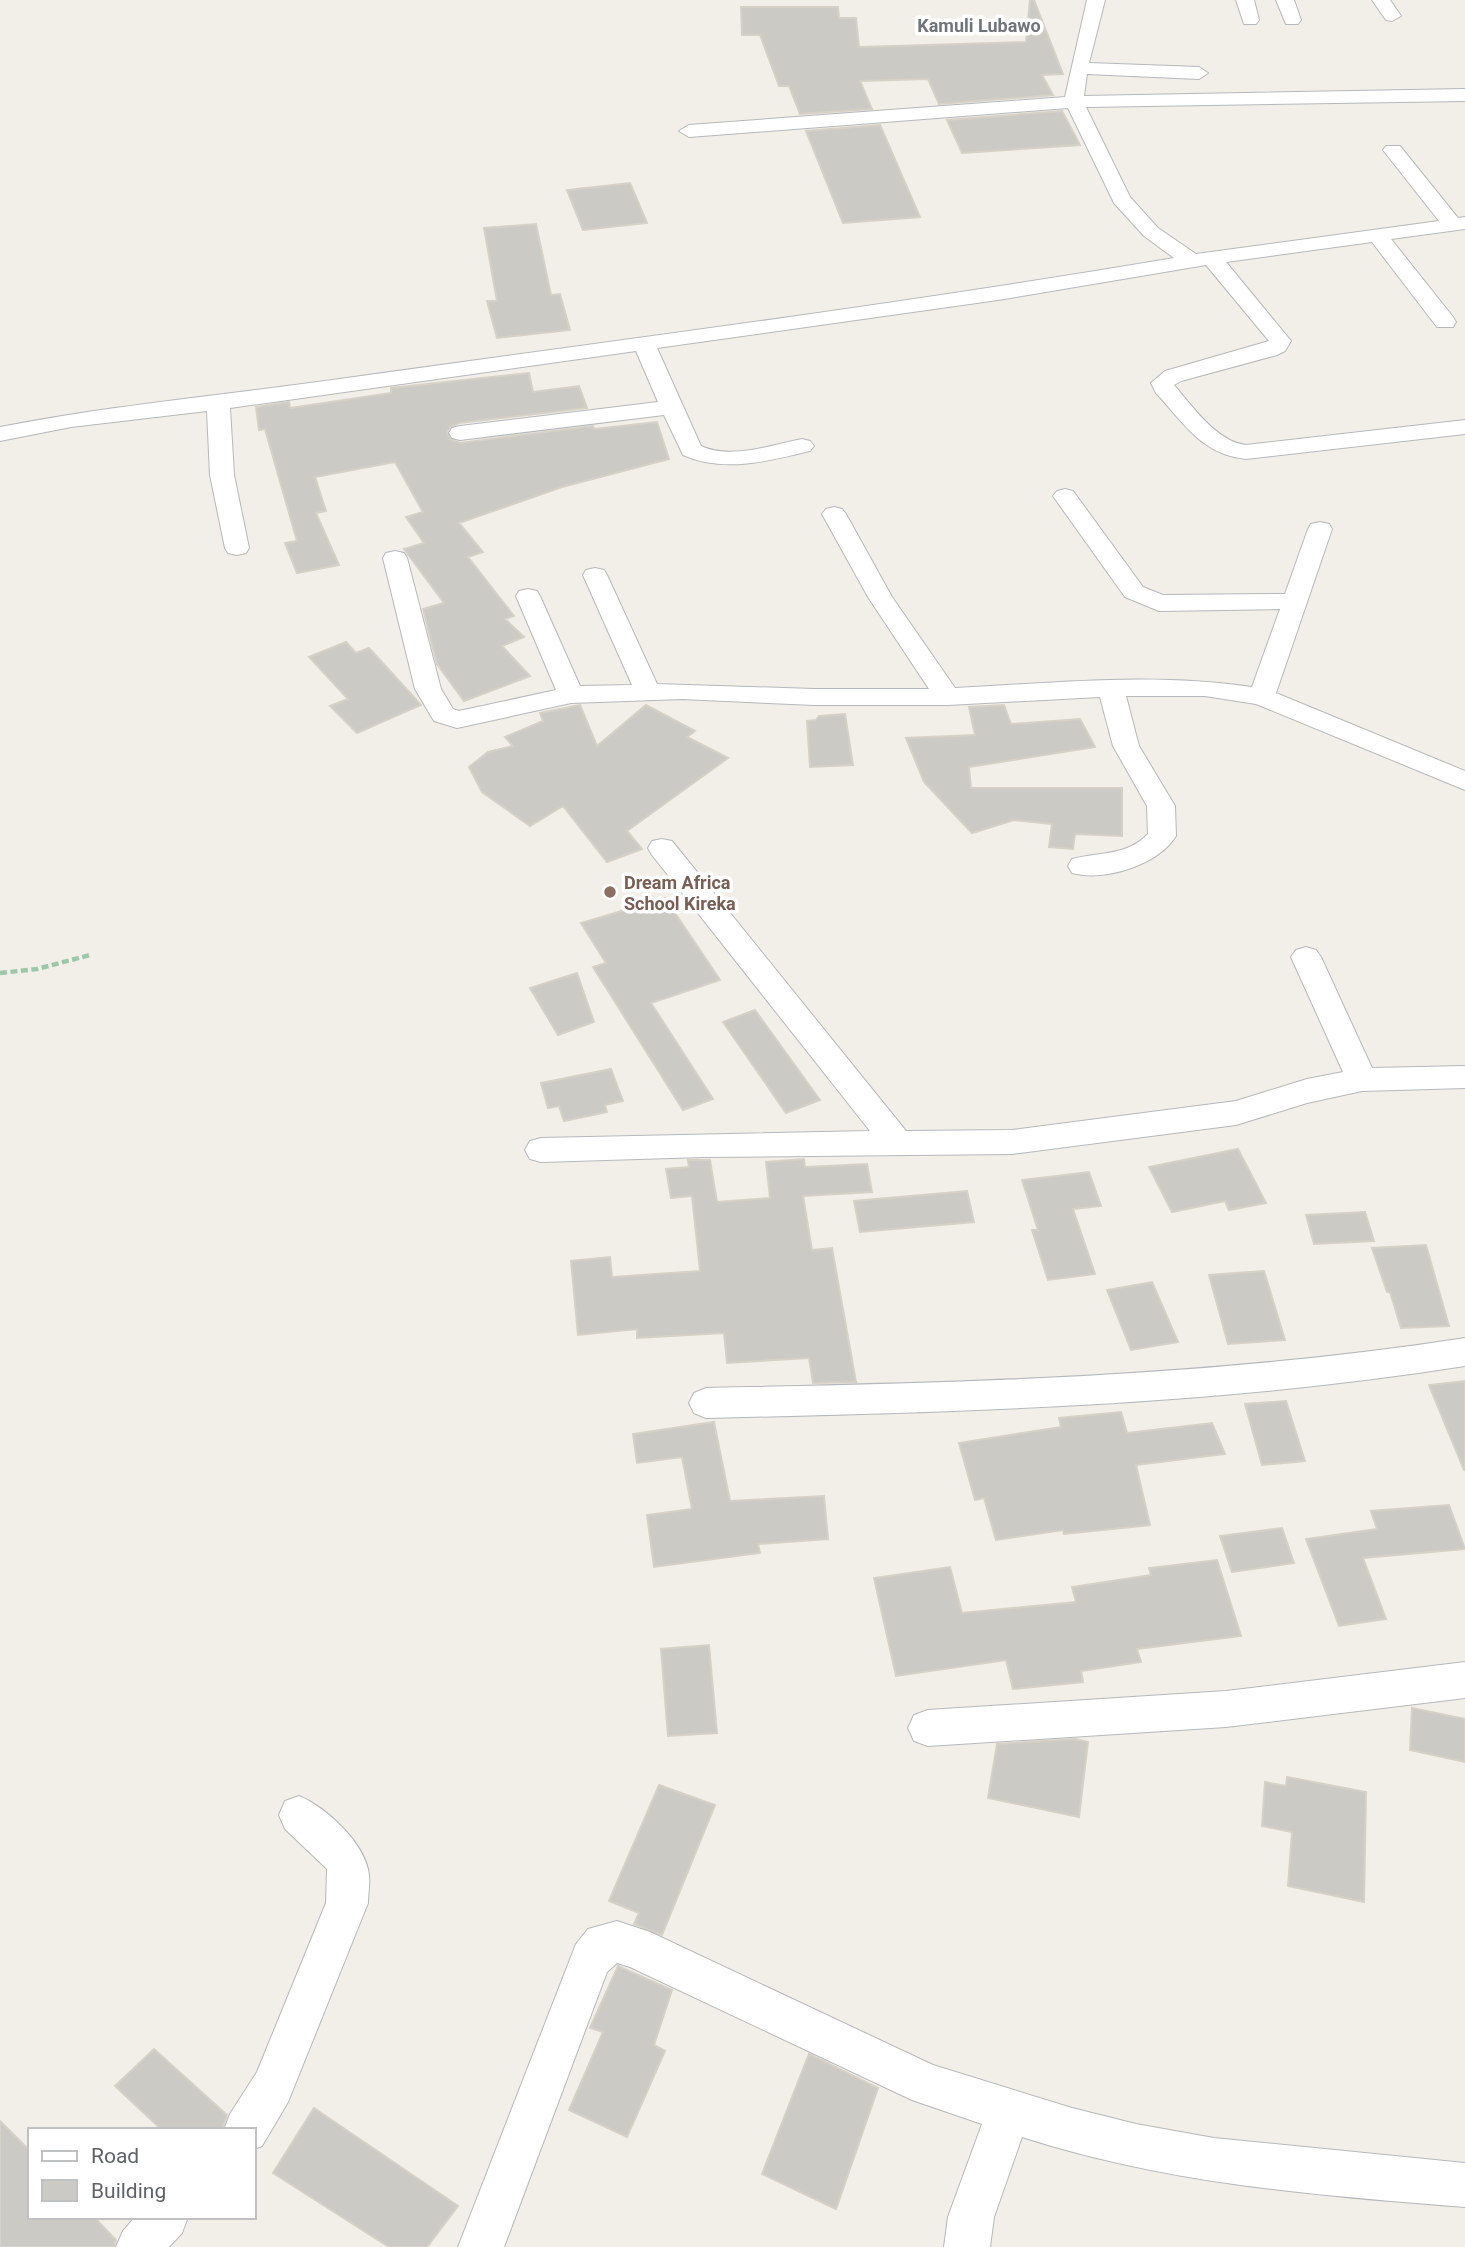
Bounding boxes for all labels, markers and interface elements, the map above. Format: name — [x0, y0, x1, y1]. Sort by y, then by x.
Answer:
district label: Kamuli Lubawo — [917, 15, 1041, 36]
place label: Dream Africa School Kireka — [624, 872, 736, 914]
marker: Dream Africa School Kireka — [602, 884, 618, 900]
legend — [28, 2128, 256, 2219]
text: Road — [91, 2144, 139, 2168]
text: Building — [91, 2179, 166, 2203]

